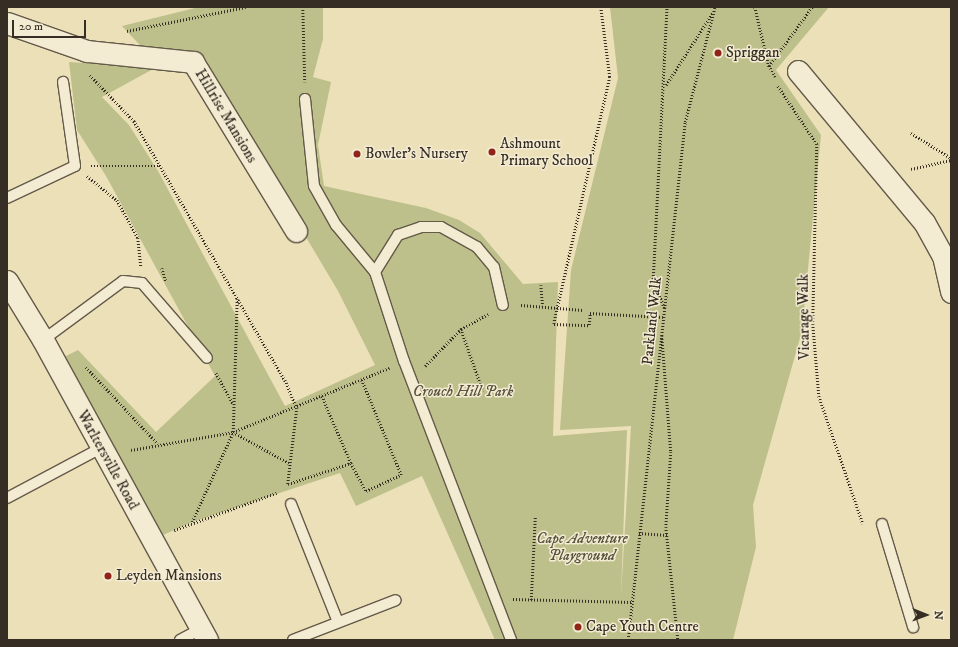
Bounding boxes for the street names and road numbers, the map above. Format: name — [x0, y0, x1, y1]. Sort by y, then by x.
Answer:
street label: Hillrise Mansions — [191, 66, 261, 166]
street label: Vicarage Walk — [794, 274, 814, 360]
street label: Parkland Walk — [638, 276, 666, 366]
street label: Warltersville Road — [73, 407, 143, 513]

